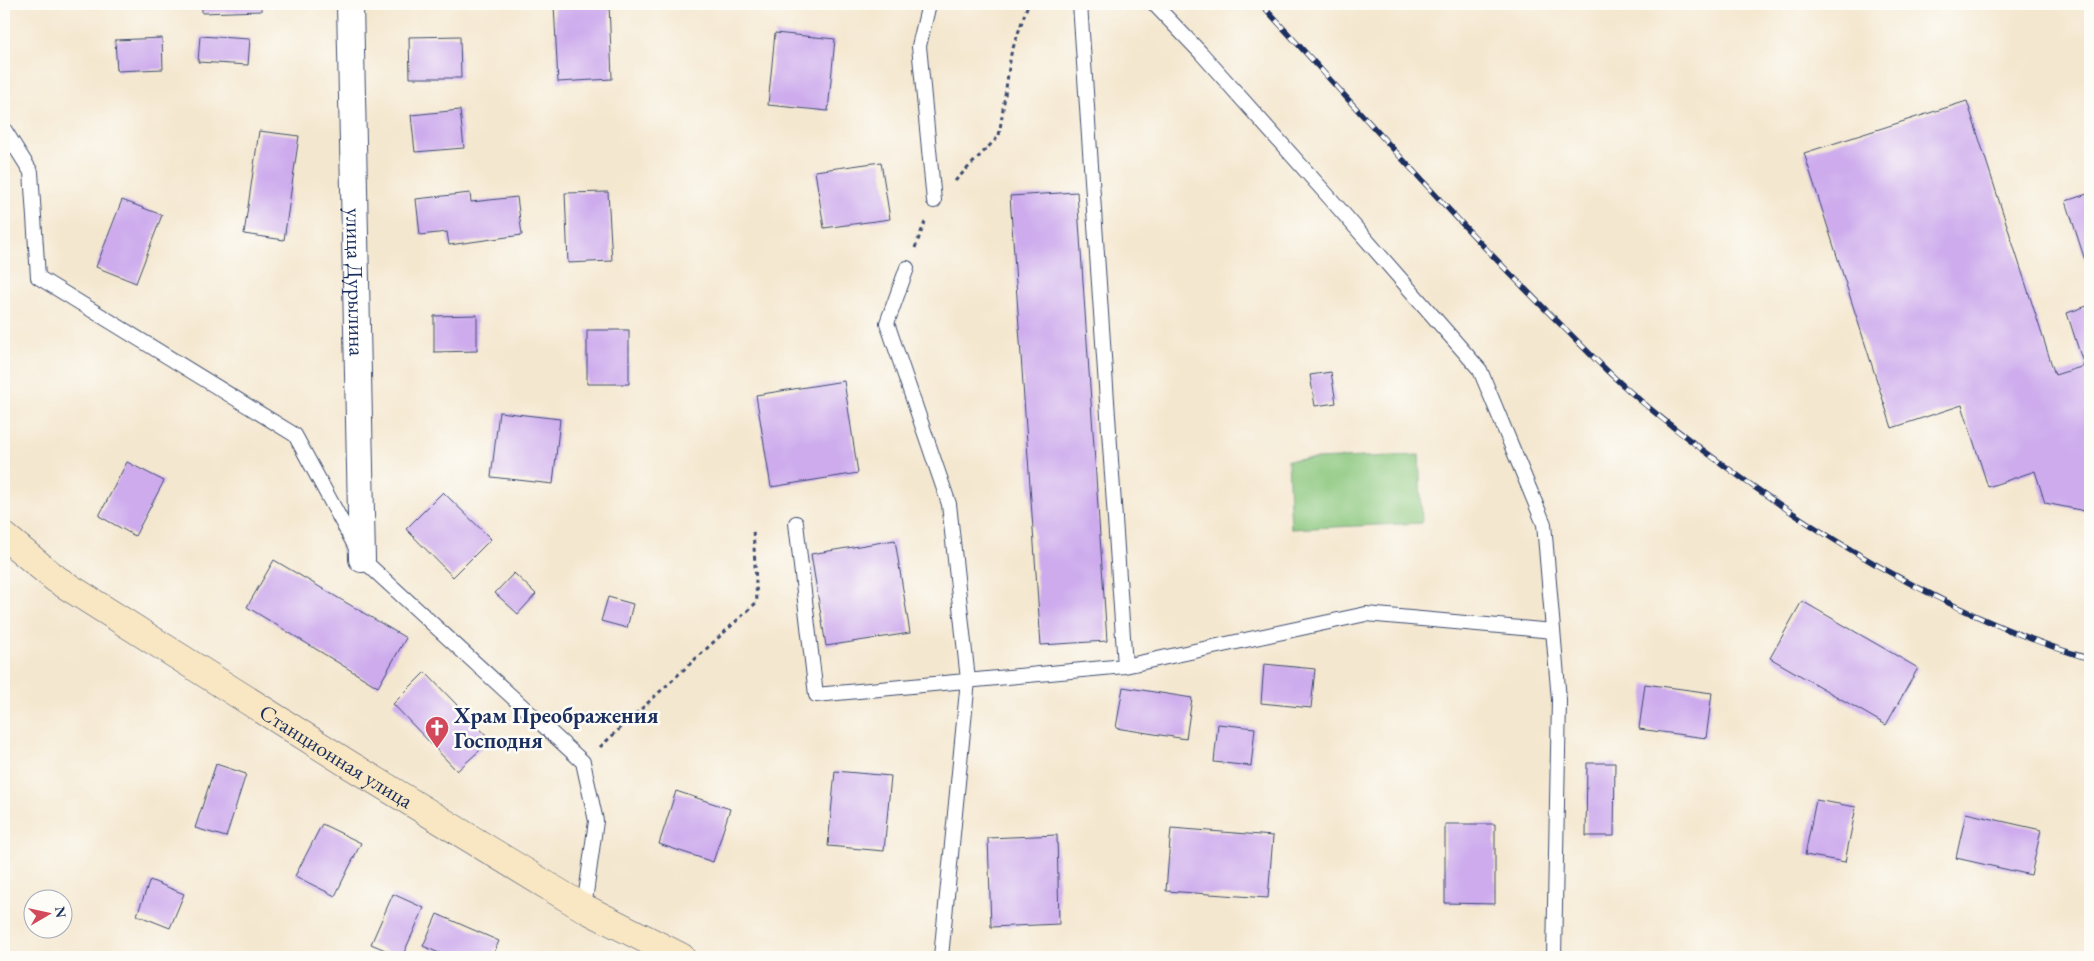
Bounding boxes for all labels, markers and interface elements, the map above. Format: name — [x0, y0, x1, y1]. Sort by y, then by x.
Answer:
street label: улица Дурылина — [340, 207, 372, 357]
street label: Станционная улица — [254, 697, 419, 815]
place label: Храм Преображения Господня — [453, 701, 659, 755]
church icon: Храм Преображения Господня — [424, 715, 450, 749]
north arrow — [22, 888, 72, 938]
text: N — [51, 905, 71, 920]

